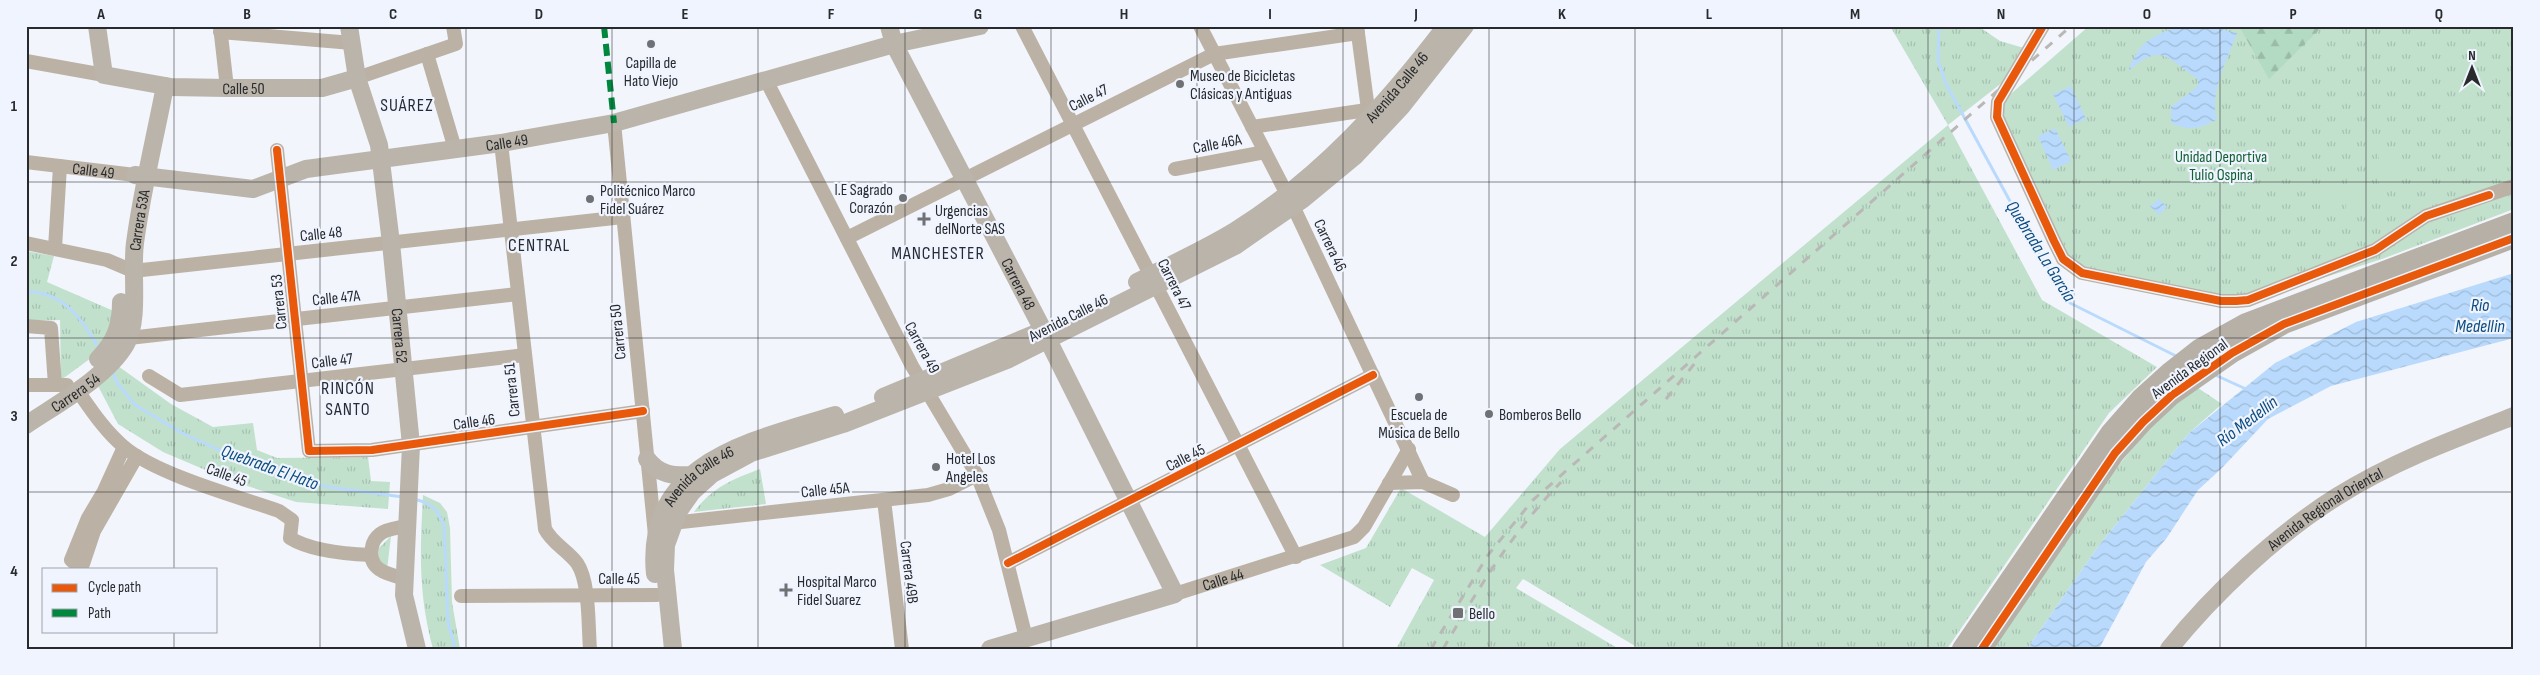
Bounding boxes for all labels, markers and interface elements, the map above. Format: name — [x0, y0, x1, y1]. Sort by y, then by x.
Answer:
text: A — [96, 5, 105, 24]
text: B — [243, 5, 251, 24]
text: C — [389, 5, 397, 24]
text: D — [535, 5, 543, 24]
text: E — [682, 5, 689, 24]
text: F — [828, 5, 835, 24]
text: G — [974, 5, 982, 24]
text: H — [1120, 5, 1128, 24]
text: I — [1268, 5, 1272, 24]
text: J — [1413, 5, 1418, 24]
text: K — [1558, 5, 1566, 24]
text: L — [1706, 5, 1713, 24]
text: M — [1850, 5, 1860, 24]
text: N — [1997, 5, 2005, 24]
text: O — [2143, 5, 2151, 24]
text: P — [2289, 5, 2297, 24]
text: Q — [2435, 5, 2443, 24]
marker: Capilla de Hato Viejo — [645, 38, 657, 50]
north arrow — [2448, 42, 2498, 92]
text: N — [2468, 47, 2476, 64]
street label: Avenida Calle 46 — [1362, 49, 1433, 128]
place label: Capilla de Hato Viejo — [624, 54, 678, 91]
place label: Museo de Bicicletas Clásicas y Antiguas — [1190, 67, 1295, 104]
marker: Museo de Bicicletas Clásicas y Antiguas — [1174, 78, 1186, 90]
street label: Calle 50 — [222, 80, 265, 99]
street label: Calle 47 — [1066, 80, 1112, 116]
district label: SUÁREZ — [380, 95, 434, 116]
text: 1 — [11, 97, 18, 116]
street label: Calle 49 — [485, 130, 530, 156]
street label: Calle 46A — [1191, 130, 1243, 158]
park label: Unidad Deportiva Tulio Ospina — [2175, 148, 2267, 185]
street label: Calle 49 — [71, 160, 116, 183]
place label: I.E Sagrado Corazón — [834, 181, 893, 218]
place label: Politécnico Marco Fidel Suárez — [600, 182, 695, 219]
street label: Carrera 53A — [126, 188, 155, 252]
marker: I.E Sagrado Corazón — [897, 192, 909, 204]
marker: Politécnico Marco Fidel Suárez — [584, 193, 596, 205]
water label: Quebrada La García — [2001, 197, 2080, 306]
place label: Urgencias delNorte SAS — [935, 202, 1005, 239]
marker: Urgencias delNorte SAS — [917, 212, 931, 226]
street label: Carrera 46 — [1309, 216, 1350, 275]
street label: Calle 48 — [299, 223, 343, 246]
district label: CENTRAL — [508, 235, 570, 256]
district label: MANCHESTER — [891, 243, 985, 264]
text: 2 — [10, 252, 18, 271]
street label: Carrera 48 — [996, 255, 1039, 314]
street label: Carrera 47 — [1153, 256, 1195, 314]
street label: Carrera 53 — [267, 273, 292, 330]
street label: Calle 47A — [311, 287, 361, 310]
street label: Avenida Calle 46 — [1025, 290, 1112, 347]
water label: Rio Medellin — [2455, 295, 2505, 337]
street label: Carrera 50 — [606, 303, 631, 360]
street label: Carrera 52 — [387, 307, 411, 364]
street label: Carrera 49 — [900, 319, 944, 377]
street label: Avenida Regional — [2147, 335, 2232, 404]
street label: Calle 47 — [310, 349, 355, 373]
street label: Carrera 51 — [500, 362, 525, 418]
street label: Carrera 54 — [48, 370, 105, 417]
district label: RINCÓN SANTO — [321, 378, 375, 420]
marker: Escuela de Música de Bello — [1413, 391, 1425, 403]
water label: Río Medellín — [2213, 391, 2282, 451]
place label: Escuela de Música de Bello — [1378, 406, 1460, 443]
place label: Bomberos Bello — [1499, 406, 1582, 425]
text: 3 — [10, 407, 18, 426]
marker: Bomberos Bello — [1483, 408, 1495, 420]
street label: Calle 46 — [452, 410, 496, 435]
water label: Quebrada El Hato — [218, 440, 322, 495]
street label: Calle 45 — [1163, 440, 1209, 476]
street label: Avenida Calle 46 — [660, 442, 737, 511]
place label: Hotel Los Angeles — [945, 450, 996, 487]
street label: Calle 45 — [204, 459, 249, 491]
marker: Hotel Los Angeles — [930, 461, 942, 473]
street label: Avenida Regional Oriental — [2263, 464, 2386, 556]
street label: Calle 45A — [800, 478, 850, 502]
street label: Carrera 49B — [895, 540, 922, 605]
text: 4 — [10, 562, 18, 581]
street label: Calle 44 — [1200, 565, 1246, 596]
legend — [42, 568, 218, 632]
street label: Calle 45 — [598, 570, 640, 589]
place label: Hospital Marco Fidel Suarez — [797, 573, 877, 610]
text: Cycle path — [88, 578, 141, 597]
marker: Hospital Marco Fidel Suarez — [779, 583, 793, 597]
text: Path — [88, 604, 111, 623]
place label: Bello — [1469, 605, 1495, 624]
marker: Bello — [1451, 606, 1465, 620]

